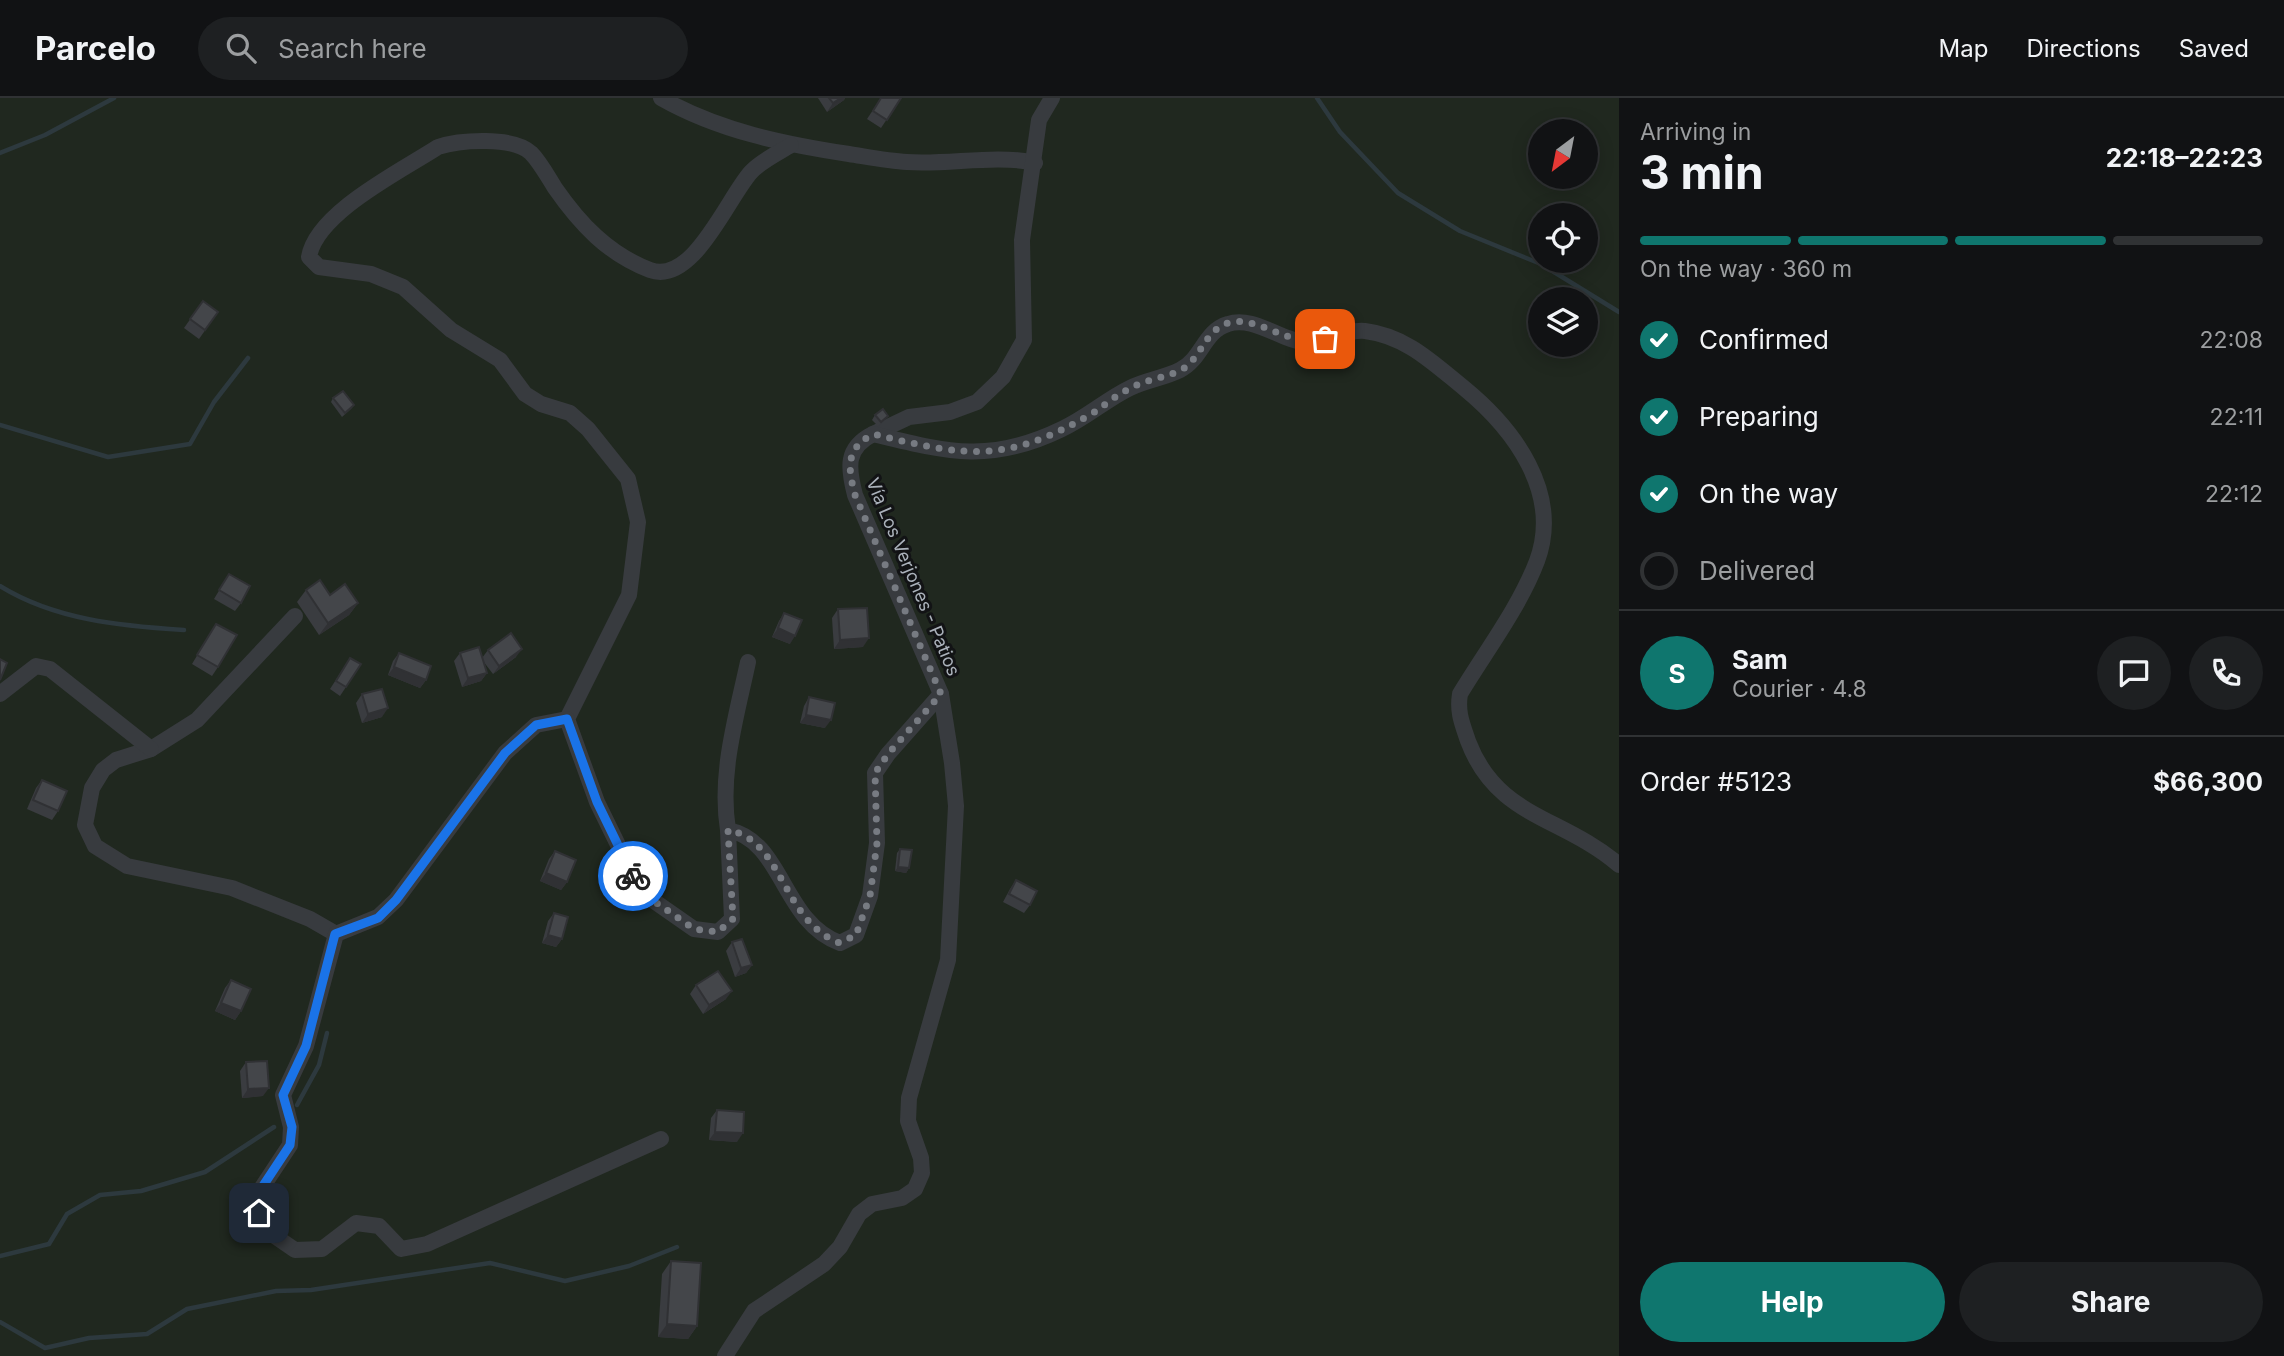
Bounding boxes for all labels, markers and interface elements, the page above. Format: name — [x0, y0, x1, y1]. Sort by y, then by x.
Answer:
search box — [198, 17, 688, 80]
text: Parcelo — [35, 28, 156, 68]
icon: search — [222, 29, 260, 67]
text: Search here — [278, 33, 427, 64]
text: Map — [1939, 34, 1988, 63]
text: Directions — [2026, 34, 2141, 63]
text: Saved — [2179, 34, 2249, 63]
text: Arriving in — [1640, 118, 1751, 146]
north arrow — [1528, 119, 1598, 189]
map controls — [1528, 119, 1598, 357]
text: 22:18–22:23 — [2106, 142, 2263, 173]
text: 3 min — [1640, 144, 1764, 200]
button: locate — [1528, 203, 1598, 273]
text: On the way · 360 m — [1640, 255, 1852, 283]
button: layers — [1528, 287, 1598, 357]
pin — [1295, 309, 1355, 369]
icon: bag — [1306, 320, 1344, 358]
icon: check — [1640, 321, 1678, 359]
text: Confirmed — [1699, 324, 1829, 355]
text: 22:08 — [2200, 326, 2263, 354]
icon: check — [1640, 398, 1678, 436]
text: Preparing — [1699, 401, 1819, 432]
text: 22:11 — [2210, 403, 2263, 431]
street label: Vía Los Verjones - Patios — [862, 475, 965, 679]
icon: check — [1640, 475, 1678, 513]
text: On the way — [1699, 478, 1838, 509]
text: 22:12 — [2205, 480, 2263, 508]
text: Delivered — [1699, 555, 1815, 586]
button: chat — [2097, 636, 2171, 710]
button: phone — [2189, 636, 2263, 710]
text: Sam — [1732, 644, 1788, 675]
text: S — [1668, 658, 1686, 689]
text: Courier · 4.8 — [1732, 675, 1867, 703]
text: Order #5123 — [1640, 766, 1792, 797]
text: $66,300 — [2153, 766, 2263, 797]
courier — [598, 841, 668, 911]
icon: bike — [614, 857, 652, 895]
pin — [229, 1183, 289, 1243]
icon: home — [240, 1194, 278, 1232]
button: Help — [1640, 1262, 1945, 1342]
button: Share — [1959, 1262, 2263, 1342]

